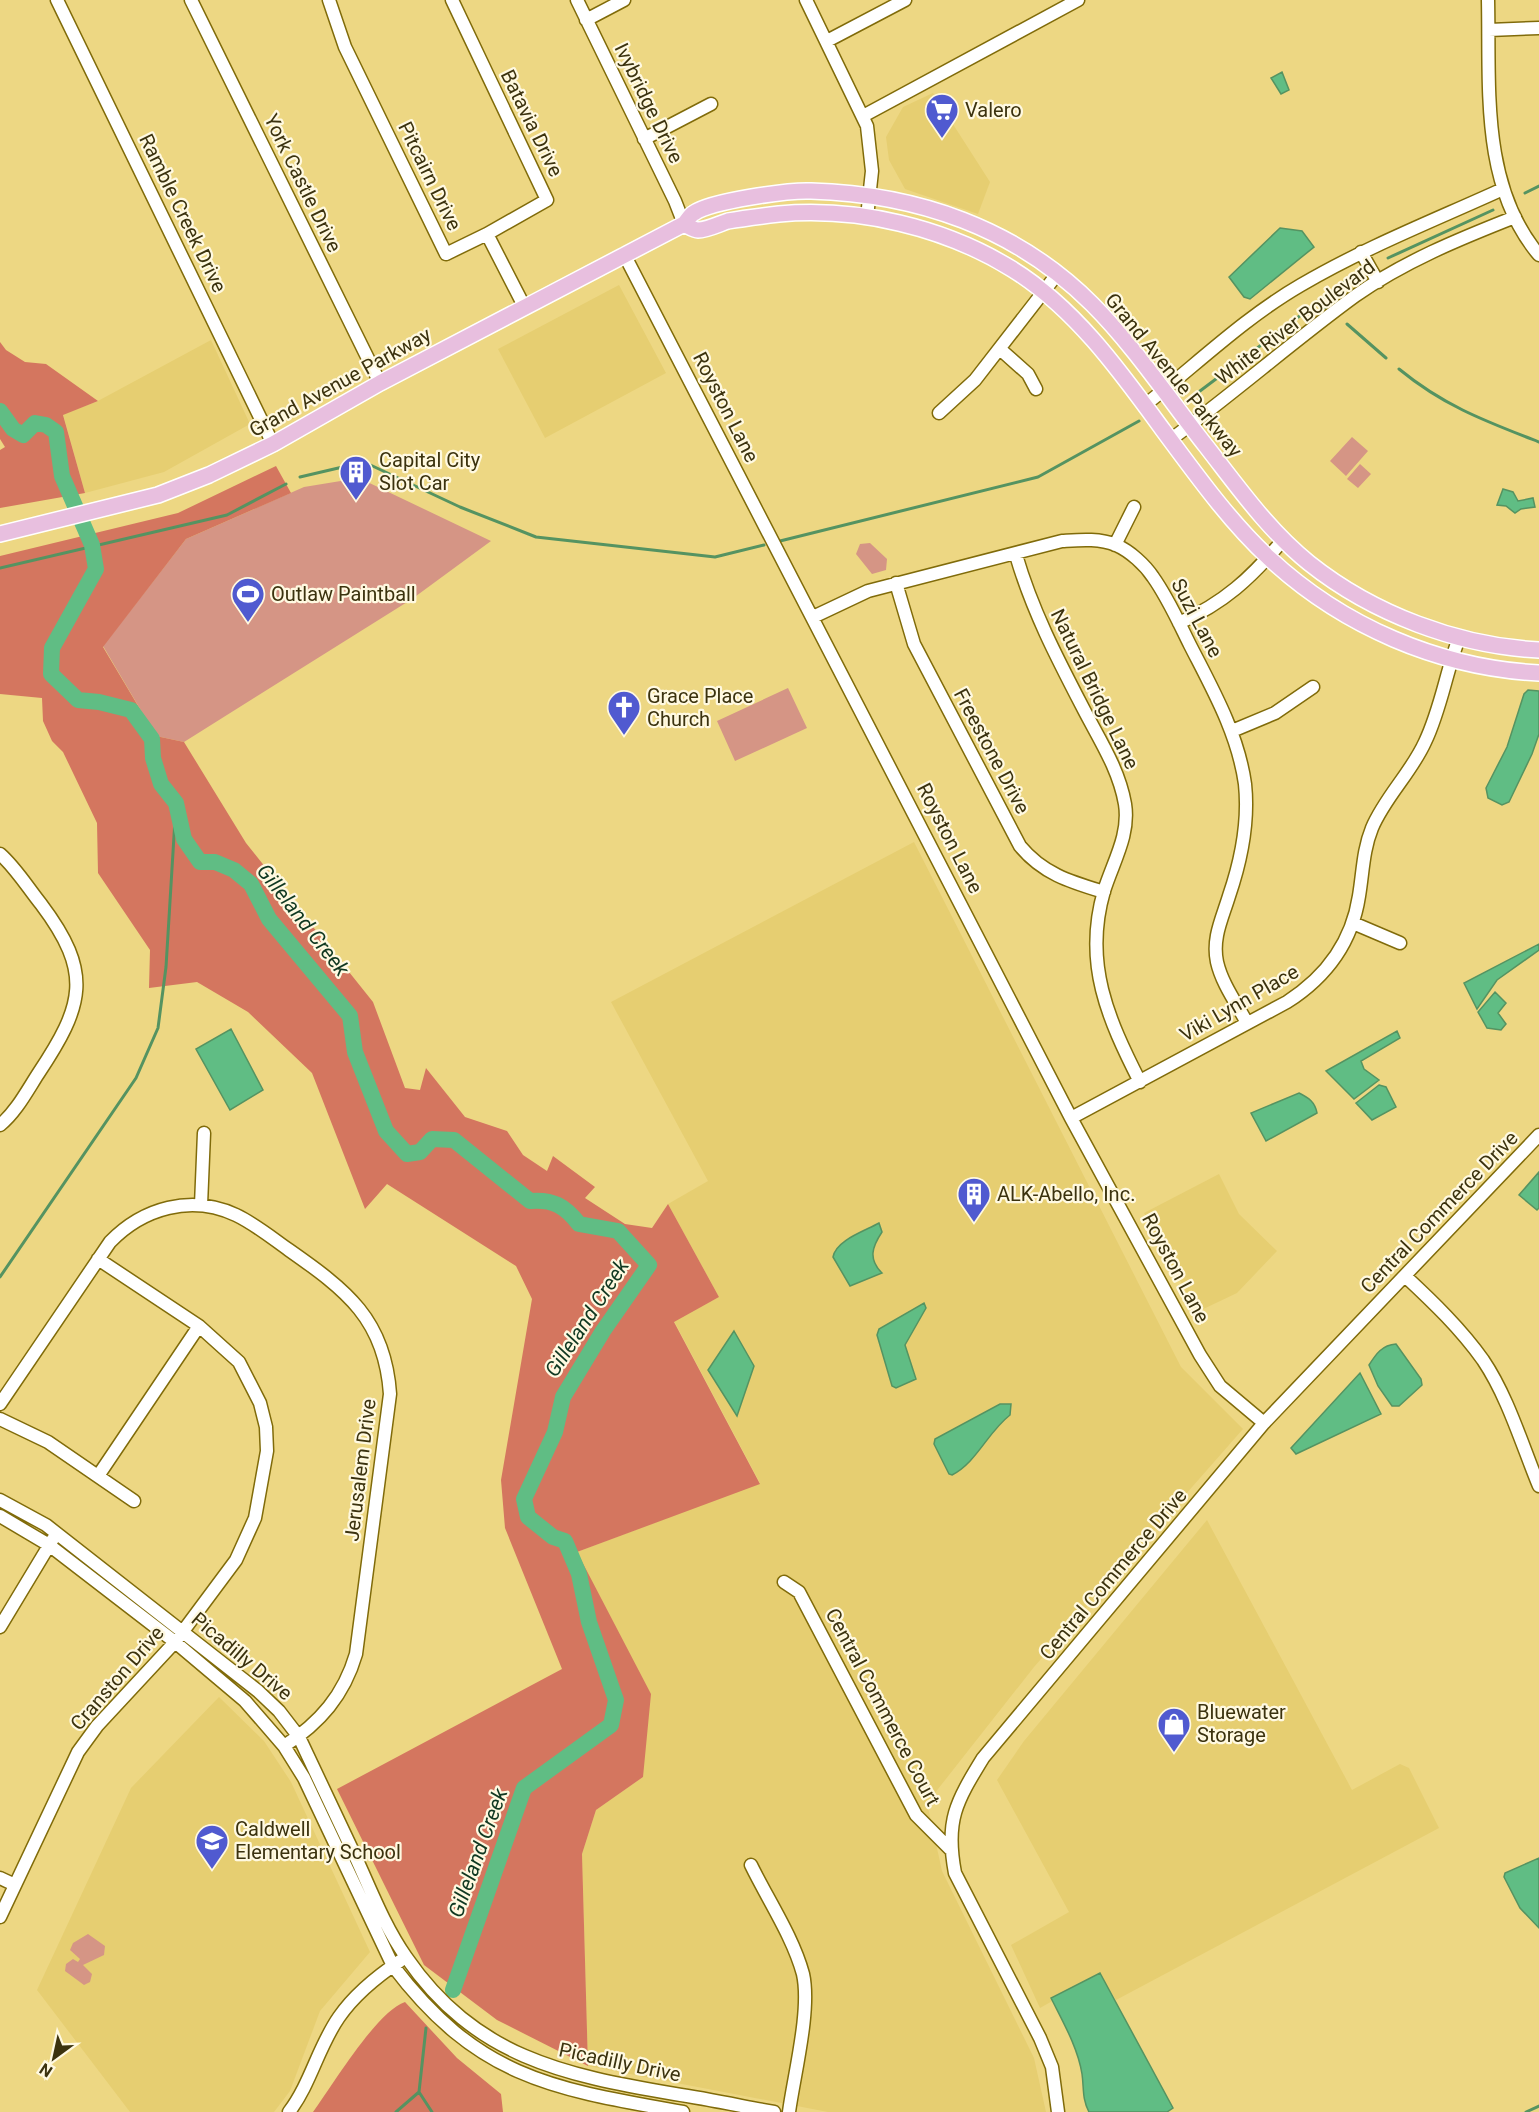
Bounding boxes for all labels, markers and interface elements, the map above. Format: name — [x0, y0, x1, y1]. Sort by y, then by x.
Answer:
street label: Ivybridge Drive — [610, 39, 688, 167]
street label: Batavia Drive — [496, 66, 568, 180]
supermarket icon: Valero — [924, 92, 960, 139]
place label: Valero — [965, 98, 1022, 122]
street label: York Castle Drive — [259, 110, 347, 256]
street label: Pitcairn Drive — [393, 118, 467, 234]
street label: Ramble Creek Drive — [134, 130, 232, 296]
street label: White River Boulevard — [1211, 254, 1379, 390]
street label: Grand Avenue Parkway — [1100, 288, 1248, 462]
street label: Grand Avenue Parkway — [245, 322, 436, 442]
street label: Royston Lane — [688, 348, 764, 466]
place label: Capital City Slot Car — [379, 448, 481, 495]
building icon: Capital City Slot Car — [338, 454, 374, 501]
street label: Suzi Lane — [1166, 574, 1228, 662]
sports icon: Outlaw Paintball — [230, 576, 266, 623]
place label: Outlaw Paintball — [271, 582, 416, 606]
street label: Natural Bridge Lane — [1046, 605, 1144, 773]
place label: Grace Place Church — [647, 684, 753, 731]
street label: Freestone Drive — [949, 684, 1035, 818]
church icon: Grace Place Church — [606, 689, 642, 736]
street label: Royston Lane — [912, 779, 988, 897]
water label: Gilleland Creek — [252, 859, 355, 981]
street label: Viki Lynn Place — [1175, 959, 1303, 1047]
street label: Central Commerce Drive — [1355, 1126, 1523, 1298]
building icon: ALK-Abello, Inc. — [956, 1176, 992, 1223]
place label: ALK-Abello, Inc. — [997, 1182, 1135, 1206]
street label: Royston Lane — [1137, 1209, 1215, 1327]
water label: Gilleland Creek — [540, 1254, 634, 1381]
street label: Jerusalem Drive — [339, 1397, 381, 1543]
street label: Central Commerce Drive — [1034, 1484, 1192, 1664]
street label: Central Commerce Court — [821, 1604, 945, 1810]
street label: Picadilly Drive — [187, 1607, 297, 1705]
street label: Cranston Drive — [65, 1621, 169, 1735]
place label: Bluewater Storage — [1197, 1700, 1286, 1747]
shop icon: Bluewater Storage — [1156, 1706, 1192, 1753]
water label: Gilleland Creek — [444, 1785, 513, 1921]
place label: Caldwell Elementary School — [235, 1817, 401, 1864]
school or university icon: Caldwell Elementary School — [194, 1823, 230, 1870]
north arrow — [24, 2028, 84, 2088]
street label: Picadilly Drive — [557, 2037, 683, 2087]
text: N — [36, 2059, 56, 2081]

